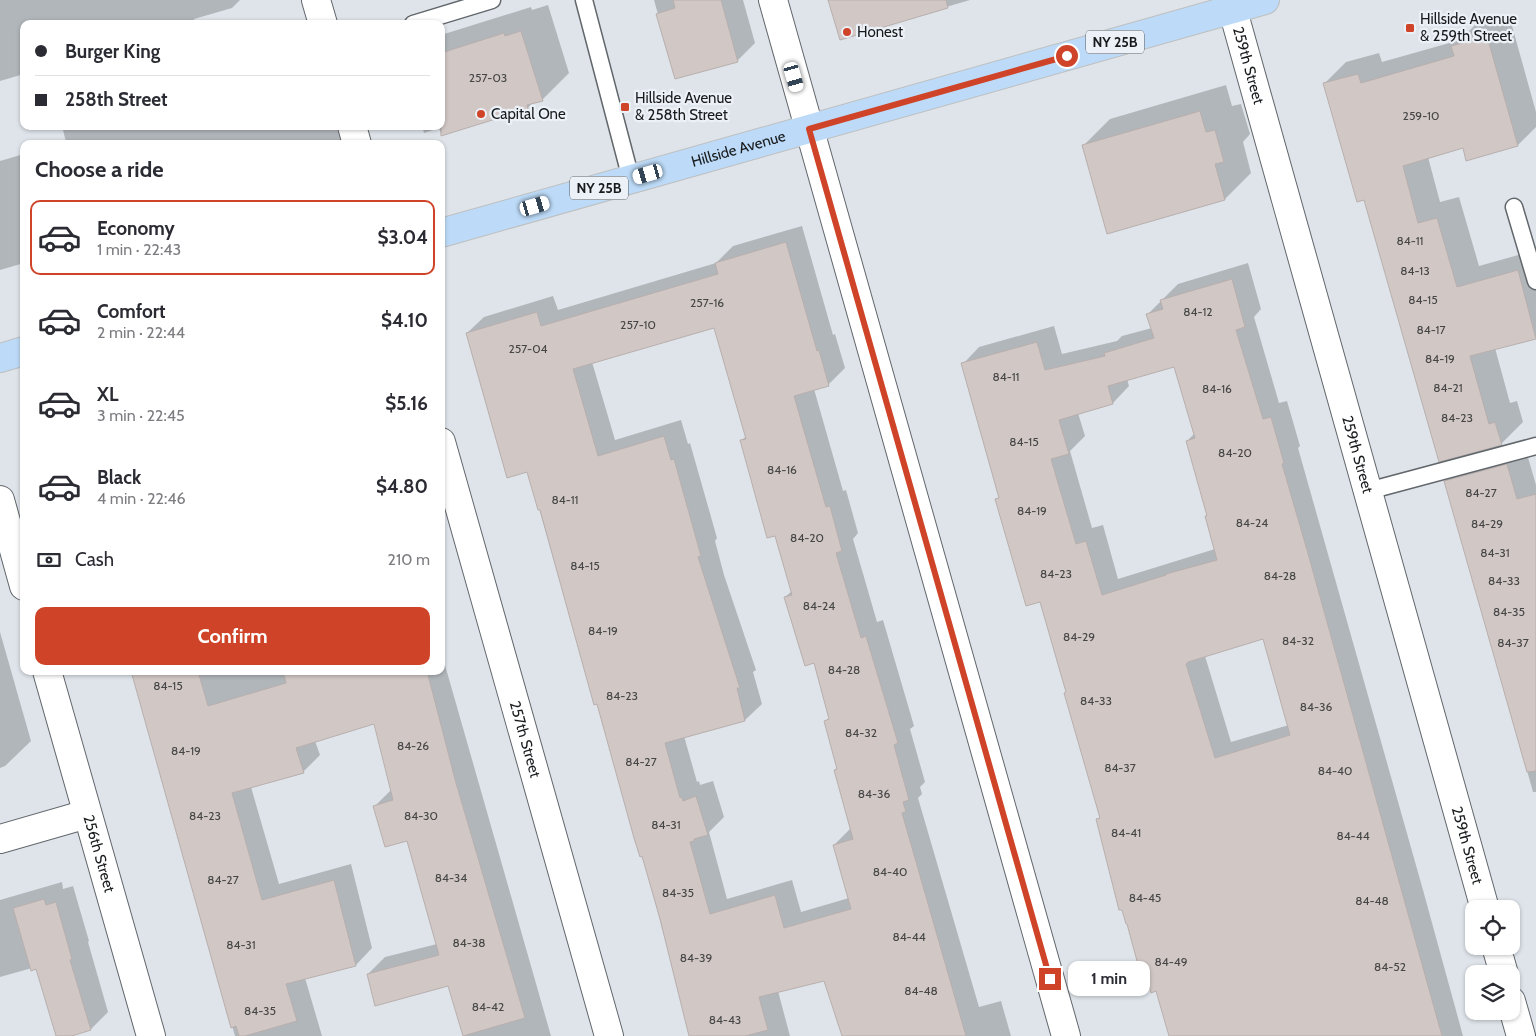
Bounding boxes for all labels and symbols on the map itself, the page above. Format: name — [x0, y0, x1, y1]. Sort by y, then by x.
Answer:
place label: Hillside Avenue & 259th Street — [1420, 10, 1517, 45]
marker: Hillside Avenue & 259th Street — [1404, 22, 1416, 34]
place label: Honest — [857, 23, 903, 41]
street label: 259th Street — [1229, 25, 1268, 106]
marker: Honest — [841, 26, 853, 38]
road number: NY 25B — [1086, 31, 1144, 54]
route start — [1056, 45, 1078, 67]
car — [782, 61, 805, 93]
house number: 257-03 — [469, 70, 507, 85]
place label: Hillside Avenue & 258th Street — [635, 89, 732, 124]
marker: Hillside Avenue & 258th Street — [619, 101, 631, 113]
place label: Capital One — [491, 105, 566, 123]
marker: Capital One — [475, 108, 487, 120]
house number: 259-10 — [1403, 108, 1439, 123]
street label: Hillside Avenue — [689, 127, 788, 171]
car — [631, 163, 664, 185]
road number: NY 25B — [570, 177, 628, 200]
car — [518, 195, 551, 217]
house number: 84-11 — [1397, 233, 1423, 248]
house number: 84-13 — [1400, 263, 1430, 278]
house number: 84-15 — [1408, 292, 1438, 307]
house number: 257-16 — [690, 295, 724, 310]
house number: 84-12 — [1183, 304, 1213, 319]
house number: 257-10 — [620, 317, 656, 332]
house number: 84-17 — [1416, 322, 1446, 337]
house number: 257-04 — [508, 341, 548, 356]
house number: 84-19 — [1425, 351, 1455, 366]
house number: 84-11 — [993, 369, 1019, 384]
house number: 84-21 — [1433, 380, 1463, 395]
house number: 84-16 — [1202, 381, 1232, 396]
house number: 84-23 — [1441, 410, 1473, 425]
street label: 259th Street — [1338, 414, 1377, 495]
house number: 84-15 — [1009, 434, 1039, 449]
house number: 84-20 — [1218, 445, 1252, 460]
house number: 84-16 — [767, 462, 797, 477]
house number: 84-27 — [1465, 485, 1497, 500]
house number: 84-11 — [552, 492, 578, 507]
house number: 84-19 — [1017, 503, 1047, 518]
house number: 84-24 — [1236, 515, 1268, 530]
house number: 84-29 — [1471, 516, 1503, 531]
house number: 84-20 — [790, 530, 824, 545]
house number: 84-31 — [1480, 545, 1510, 560]
house number: 84-15 — [570, 558, 600, 573]
house number: 84-23 — [1040, 566, 1072, 581]
house number: 84-28 — [1264, 568, 1296, 583]
house number: 84-33 — [1488, 573, 1520, 588]
house number: 84-24 — [803, 598, 835, 613]
house number: 84-35 — [1493, 604, 1525, 619]
house number: 84-19 — [588, 623, 618, 638]
house number: 84-29 — [1063, 629, 1095, 644]
house number: 84-32 — [1282, 633, 1314, 648]
house number: 84-37 — [1497, 635, 1529, 650]
house number: 84-28 — [828, 662, 860, 677]
house number: 84-15 — [153, 678, 183, 693]
house number: 84-23 — [606, 688, 638, 703]
house number: 84-33 — [1080, 693, 1112, 708]
street label: 257th Street — [506, 699, 544, 780]
house number: 84-36 — [1300, 699, 1332, 714]
house number: 84-32 — [845, 725, 877, 740]
house number: 84-26 — [397, 738, 429, 753]
house number: 84-19 — [171, 743, 201, 758]
house number: 84-27 — [625, 754, 657, 769]
house number: 84-37 — [1104, 760, 1136, 775]
house number: 84-40 — [1318, 763, 1352, 778]
house number: 84-36 — [858, 786, 890, 801]
street label: 259th Street — [1448, 805, 1487, 886]
house number: 84-23 — [189, 808, 221, 823]
house number: 84-30 — [404, 808, 438, 823]
street label: 256th Street — [79, 813, 119, 895]
house number: 84-31 — [651, 817, 681, 832]
house number: 84-41 — [1111, 825, 1141, 840]
house number: 84-44 — [1336, 828, 1370, 843]
house number: 84-40 — [873, 864, 907, 879]
house number: 84-34 — [435, 870, 467, 885]
house number: 84-27 — [207, 872, 239, 887]
house number: 84-35 — [662, 885, 694, 900]
house number: 84-45 — [1129, 890, 1161, 905]
house number: 84-48 — [1355, 893, 1389, 908]
house number: 84-44 — [892, 929, 926, 944]
house number: 84-38 — [453, 935, 485, 950]
house number: 84-31 — [226, 937, 256, 952]
house number: 84-39 — [680, 950, 712, 965]
house number: 84-49 — [1154, 954, 1188, 969]
house number: 84-52 — [1374, 959, 1406, 974]
callout: 1 min — [1068, 962, 1150, 996]
route end — [1039, 968, 1061, 990]
house number: 84-48 — [904, 983, 938, 998]
house number: 84-42 — [472, 999, 504, 1014]
house number: 84-35 — [244, 1003, 276, 1018]
house number: 84-43 — [709, 1012, 741, 1027]

